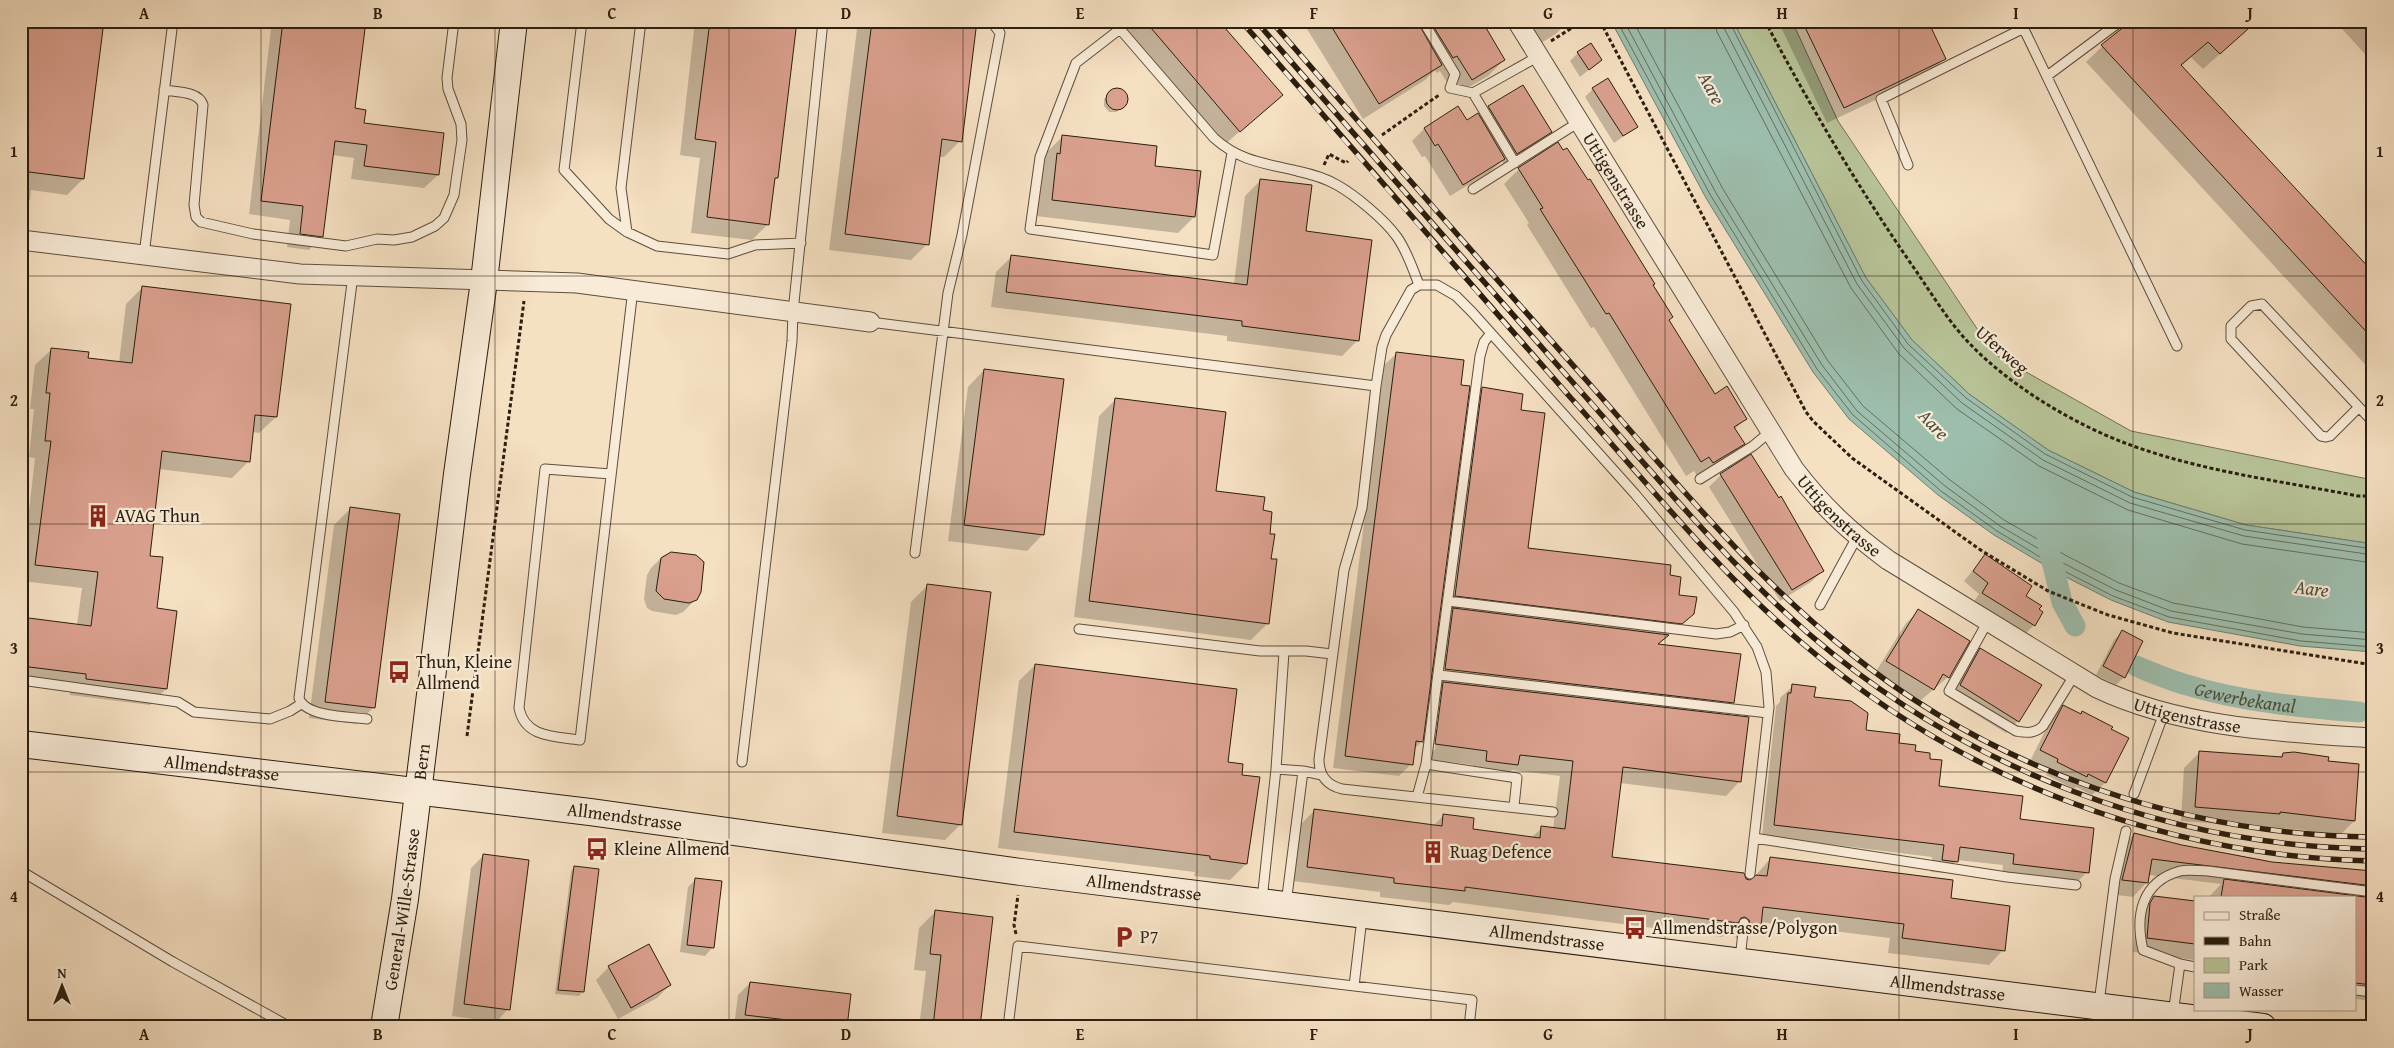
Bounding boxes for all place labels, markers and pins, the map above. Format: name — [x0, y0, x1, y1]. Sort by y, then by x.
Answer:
place label: AVAG Thun — [115, 502, 200, 529]
building icon: AVAG Thun — [85, 503, 111, 529]
place label: Thun, Kleine Allmend — [416, 648, 512, 696]
bus stop icon: Thun, Kleine Allmend — [386, 659, 412, 685]
place label: Kleine Allmend — [614, 835, 730, 862]
bus stop icon: Kleine Allmend — [584, 836, 610, 862]
place label: Ruag Defence — [1450, 838, 1552, 865]
building icon: Ruag Defence — [1420, 839, 1446, 865]
place label: Allmendstrasse/Polygon — [1652, 914, 1838, 941]
bus stop icon: Allmendstrasse/Polygon — [1622, 915, 1648, 941]
place label: P7 — [1140, 923, 1158, 950]
parking icon: P7 — [1111, 924, 1137, 950]

